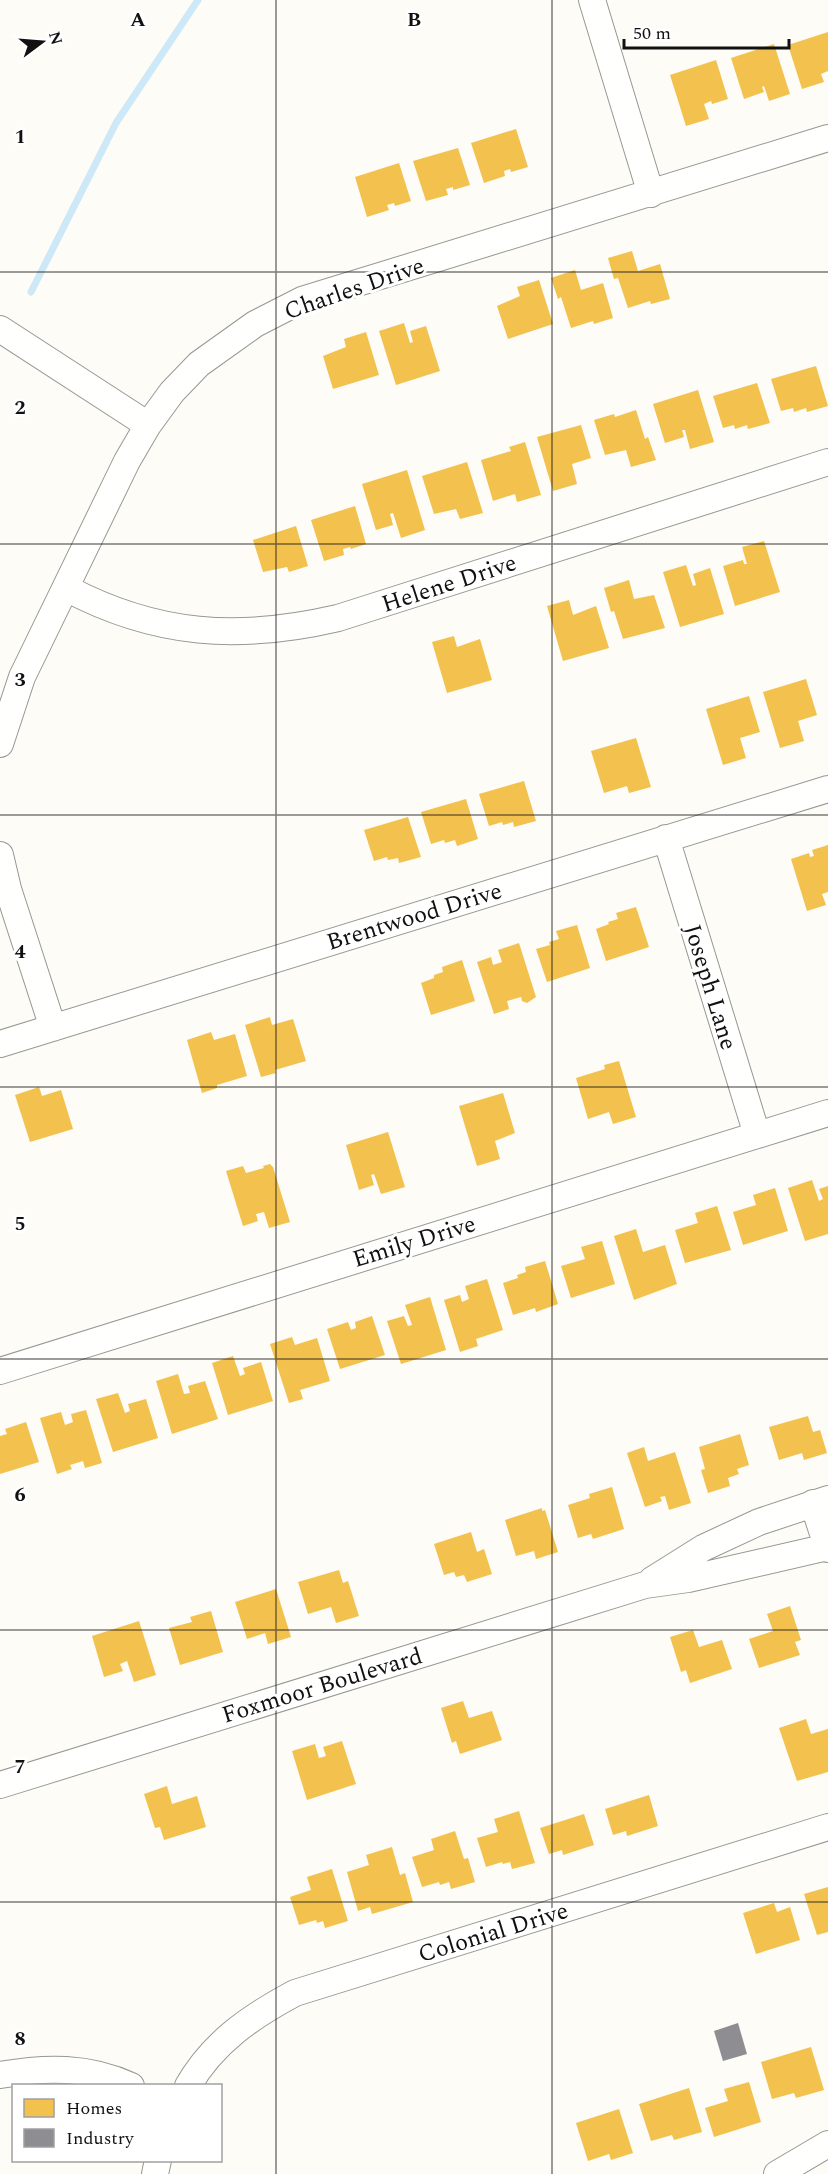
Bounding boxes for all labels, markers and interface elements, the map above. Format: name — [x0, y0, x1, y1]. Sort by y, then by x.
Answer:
text: A — [130, 5, 146, 35]
text: B — [407, 5, 421, 35]
north arrow — [12, 12, 72, 72]
scale bar — [624, 12, 789, 50]
text: 50 m — [633, 20, 671, 47]
text: N — [42, 29, 69, 48]
text: 1 — [14, 122, 26, 152]
street label: Charles Drive — [279, 248, 429, 330]
text: 2 — [14, 393, 26, 423]
street label: Helene Drive — [377, 545, 521, 623]
text: 3 — [14, 665, 26, 695]
street label: Brentwood Drive — [322, 873, 506, 961]
street label: Joseph Lane — [674, 920, 746, 1055]
text: 4 — [14, 937, 26, 967]
street label: Emily Drive — [348, 1206, 480, 1278]
text: 5 — [14, 1209, 26, 1239]
text: 6 — [14, 1480, 26, 1510]
street label: Foxmoor Boulevard — [217, 1638, 427, 1734]
text: 7 — [14, 1752, 26, 1782]
street label: Colonial Drive — [414, 1893, 573, 1973]
text: 8 — [14, 2024, 26, 2054]
legend — [12, 2084, 222, 2162]
text: Homes — [66, 2095, 122, 2122]
text: Industry — [66, 2125, 135, 2152]

